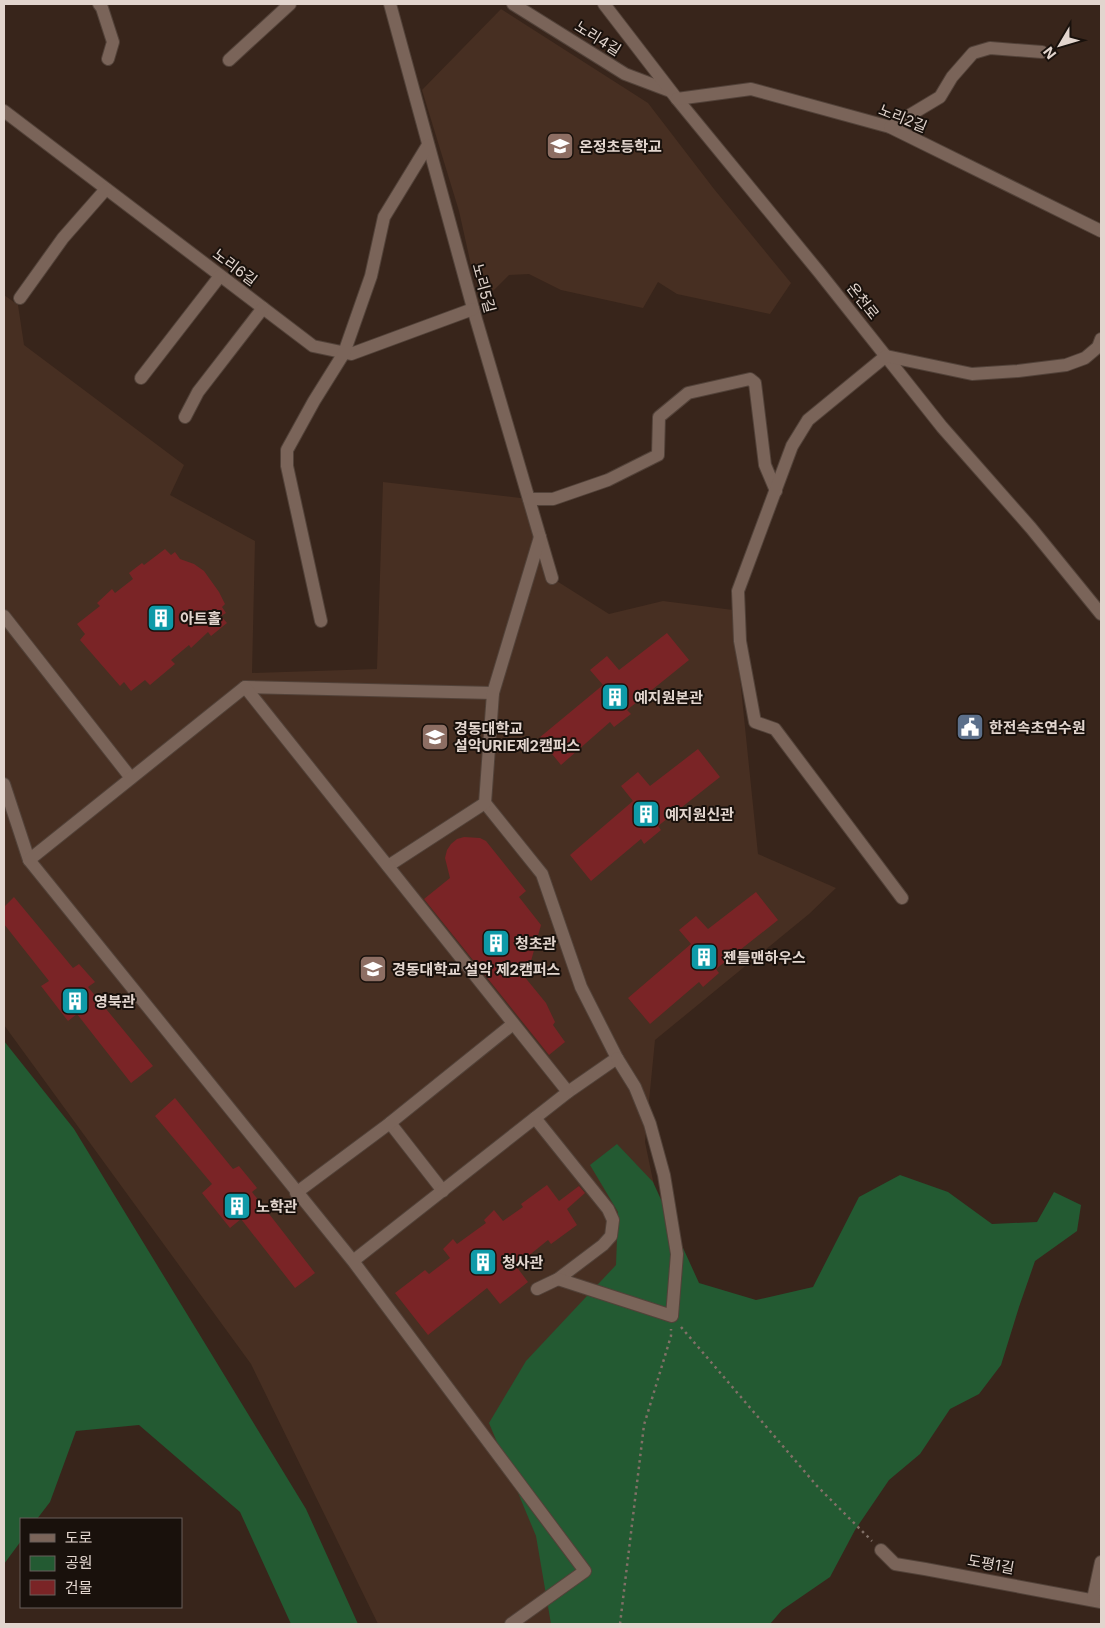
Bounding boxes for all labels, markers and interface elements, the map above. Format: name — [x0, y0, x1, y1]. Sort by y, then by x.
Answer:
street label: 노리4길 — [571, 16, 625, 60]
north arrow — [1035, 20, 1085, 70]
text: N — [1039, 44, 1059, 63]
street label: 노리2길 — [876, 100, 930, 136]
school or university icon: 온정초등학교 — [545, 131, 575, 161]
place label: 온정초등학교 — [579, 137, 662, 156]
street label: 노리6길 — [209, 244, 261, 290]
street label: 노리5길 — [468, 261, 500, 315]
street label: 온천로 — [843, 279, 883, 323]
building icon: 아트홀 — [146, 603, 176, 633]
place label: 아트홀 — [180, 609, 222, 628]
building icon: 예지원본관 — [600, 682, 630, 712]
place label: 예지원본관 — [634, 688, 703, 707]
public building icon: 한전속초연수원 — [955, 712, 985, 742]
place label: 한전속초연수원 — [989, 718, 1086, 737]
place label: 경동대학교 설악URIE제2캠퍼스 — [454, 719, 581, 755]
school or university icon: 경동대학교 설악URIE제2캠퍼스 — [420, 722, 450, 752]
building icon: 예지원신관 — [631, 799, 661, 829]
place label: 예지원신관 — [665, 805, 734, 824]
building icon: 청초관 — [481, 928, 511, 958]
place label: 청초관 — [515, 934, 557, 953]
building icon: 젠틀맨하우스 — [689, 942, 719, 972]
place label: 젠틀맨하우스 — [723, 948, 806, 967]
school or university icon: 경동대학교 설악 제2캠퍼스 — [358, 954, 388, 984]
place label: 경동대학교 설악 제2캠퍼스 — [392, 960, 561, 979]
building icon: 영북관 — [60, 986, 90, 1016]
place label: 영북관 — [94, 992, 136, 1011]
building icon: 노학관 — [222, 1191, 252, 1221]
place label: 노학관 — [256, 1197, 298, 1216]
building icon: 청사관 — [468, 1247, 498, 1277]
place label: 청사관 — [502, 1253, 544, 1272]
legend — [20, 1518, 182, 1608]
text: 도로 — [65, 1528, 93, 1547]
street label: 도평1길 — [966, 1551, 1016, 1577]
text: 공원 — [65, 1553, 93, 1572]
text: 건물 — [65, 1578, 93, 1597]

